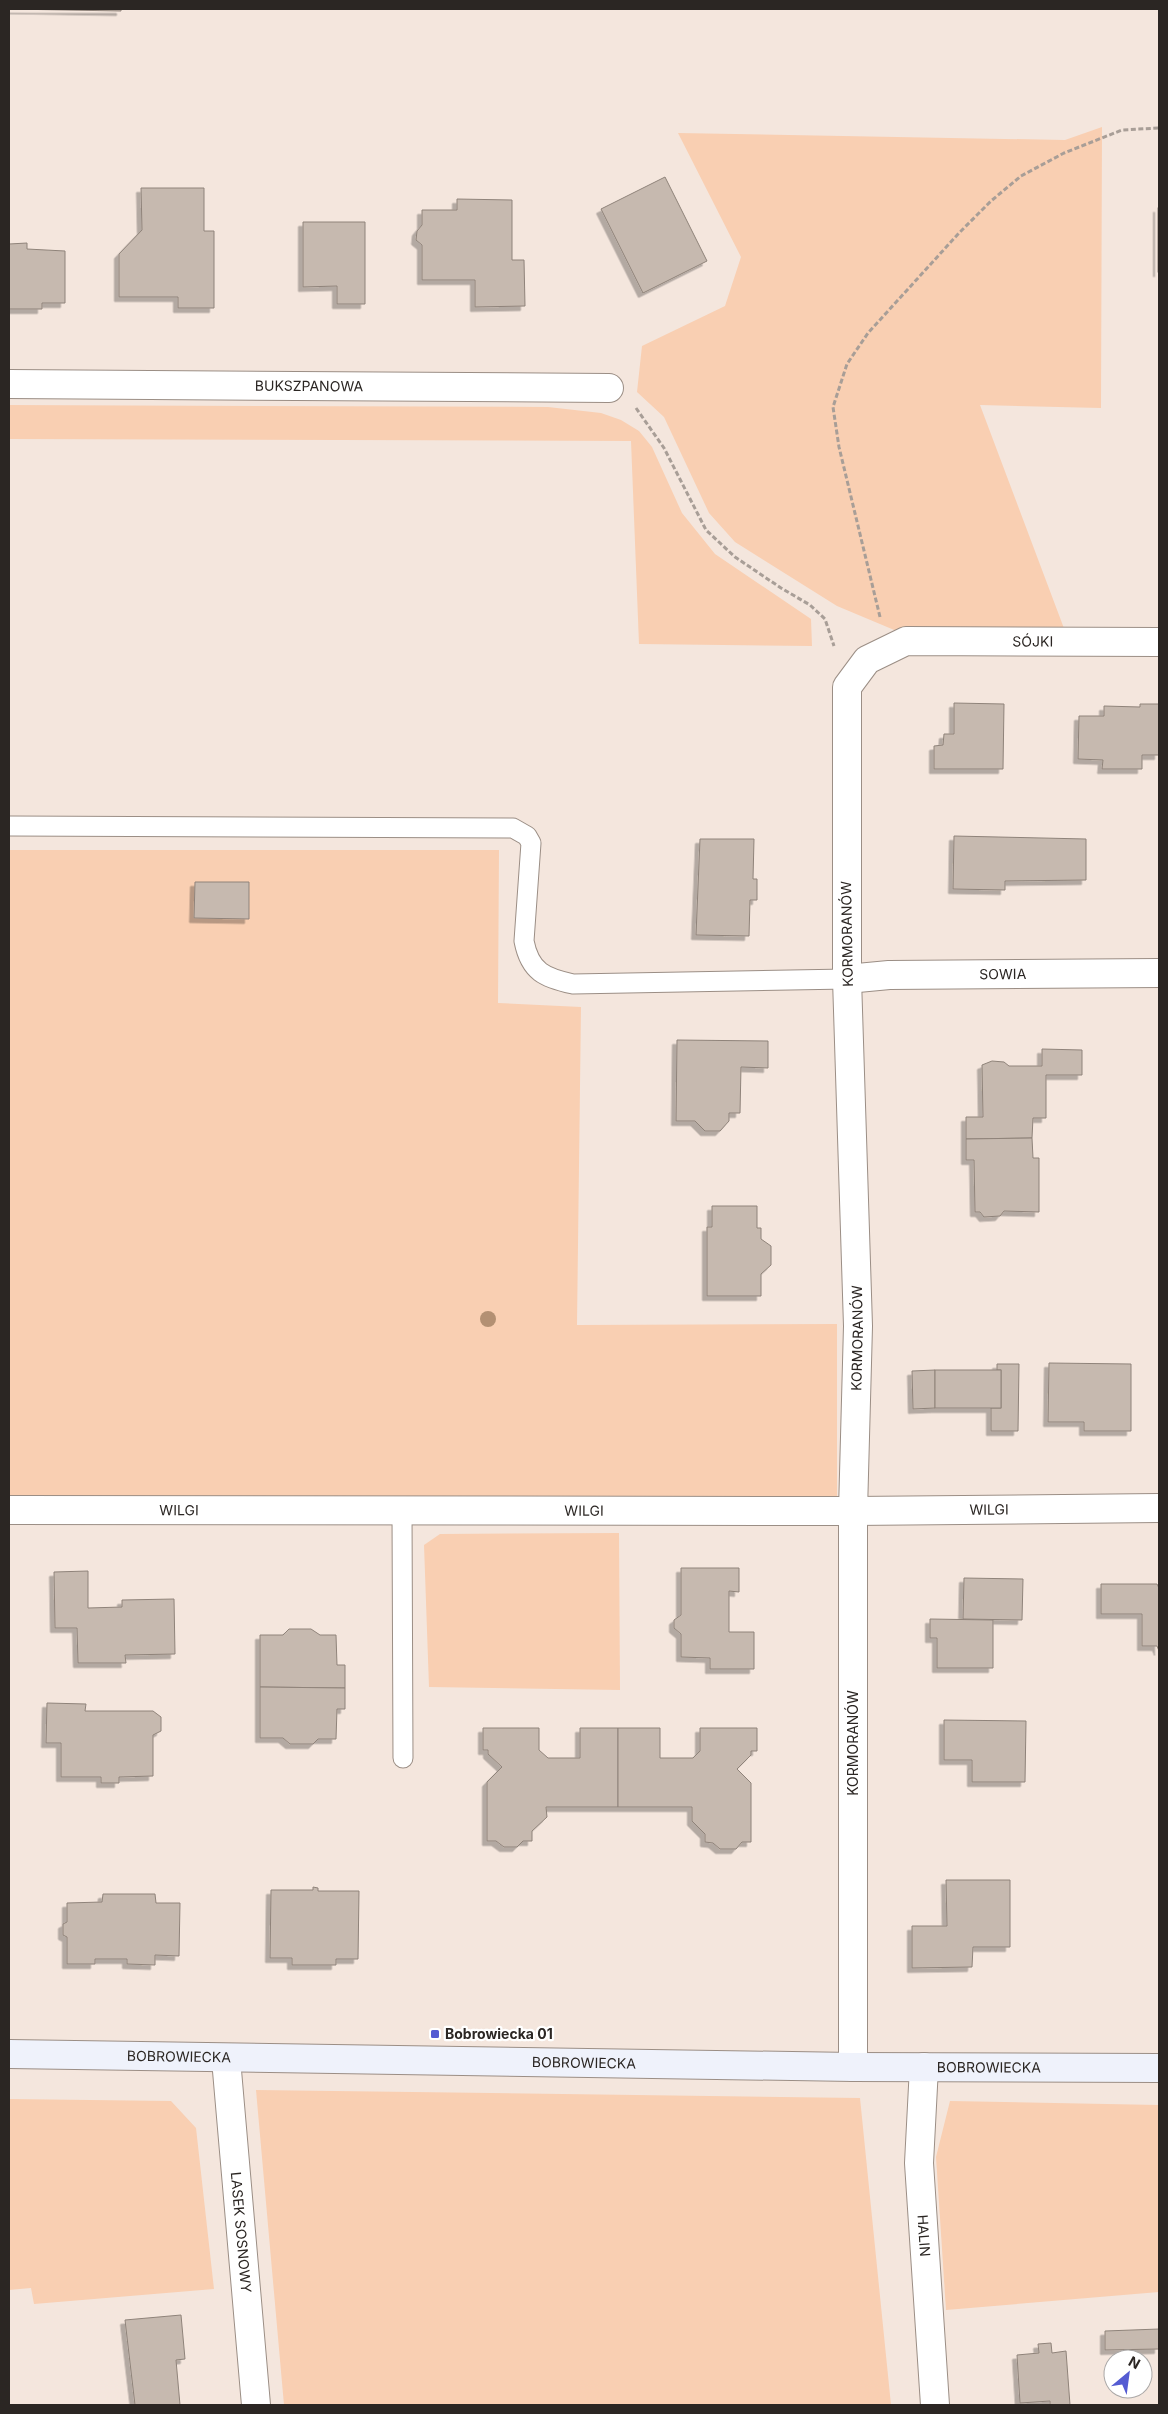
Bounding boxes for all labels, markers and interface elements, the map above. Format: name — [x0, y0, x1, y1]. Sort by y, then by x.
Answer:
street label: BUKSZPANOWA — [255, 377, 363, 394]
street label: SÓJKI — [1012, 632, 1053, 650]
street label: KORMORANÓW — [837, 881, 856, 987]
street label: SOWIA — [979, 965, 1027, 982]
street label: KORMORANÓW — [847, 1285, 866, 1391]
street label: WILGI — [969, 1500, 1009, 1518]
street label: WILGI — [159, 1501, 199, 1518]
street label: WILGI — [564, 1502, 604, 1519]
street label: KORMORANÓW — [844, 1690, 861, 1796]
place label: Bobrowiecka 01 — [445, 2025, 553, 2042]
marker: Bobrowiecka 01 — [429, 2028, 441, 2040]
street label: BOBROWIECKA — [127, 2047, 231, 2065]
street label: BOBROWIECKA — [532, 2053, 636, 2072]
street label: BOBROWIECKA — [937, 2058, 1041, 2076]
street label: LASEK SOSNOWY — [228, 2171, 255, 2294]
street label: HALIN — [914, 2214, 934, 2257]
north arrow — [1103, 2349, 1153, 2399]
text: N — [1126, 2352, 1143, 2372]

